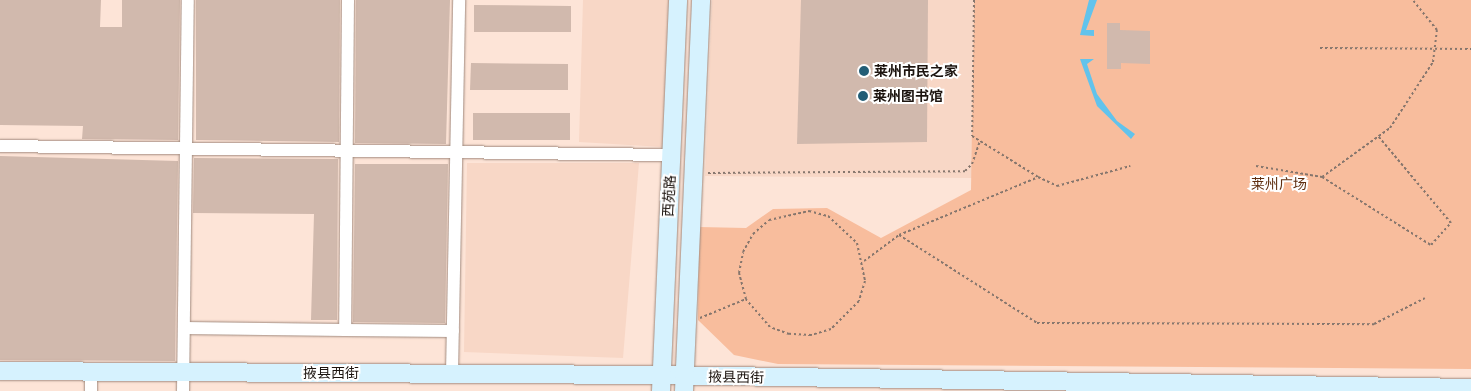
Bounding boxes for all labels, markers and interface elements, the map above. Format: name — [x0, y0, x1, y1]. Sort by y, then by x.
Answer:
place label: 莱州市民之家 — [874, 63, 958, 79]
marker: 莱州市民之家 — [858, 65, 870, 77]
place label: 莱州图书馆 — [873, 88, 943, 104]
marker: 莱州图书馆 — [857, 90, 869, 102]
street label: 西苑路 — [660, 175, 678, 217]
park label: 莱州广场 — [1251, 176, 1307, 192]
street label: 掖县西街 — [303, 365, 359, 381]
street label: 掖县西街 — [708, 368, 764, 386]

